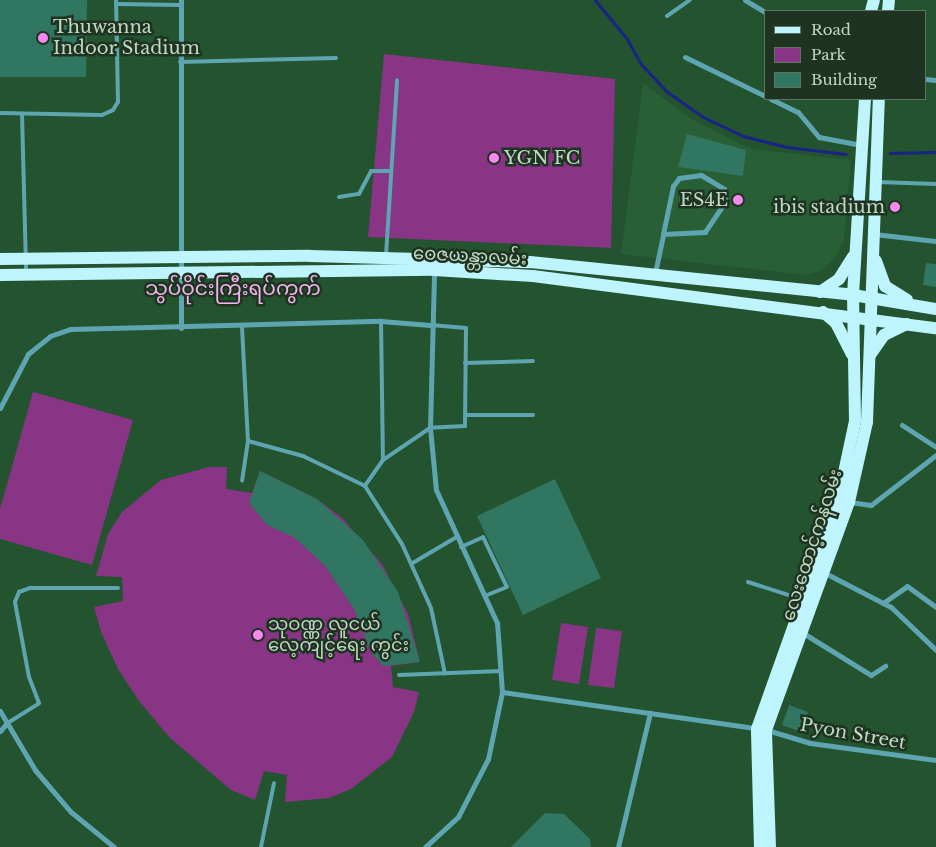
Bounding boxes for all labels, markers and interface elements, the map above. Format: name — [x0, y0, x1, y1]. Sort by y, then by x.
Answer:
legend — [764, 10, 926, 100]
place label: Thuwanna Indoor Stadium — [53, 17, 200, 59]
text: Road — [811, 20, 851, 39]
marker: Thuwanna Indoor Stadium — [37, 32, 49, 44]
text: Park — [811, 45, 846, 64]
text: Building — [811, 70, 877, 89]
place label: YGN FC — [504, 147, 580, 169]
marker: YGN FC — [488, 152, 500, 164]
place label: ES4E — [680, 189, 728, 211]
marker: ES4E — [732, 194, 744, 206]
place label: ibis stadium — [773, 196, 885, 218]
marker: ibis stadium — [889, 201, 901, 213]
street label: ဝေဇယန္တာလမ်း — [412, 242, 528, 270]
district label: သွပ်ဝိုင်းကြီးရပ်ကွက် — [145, 276, 321, 300]
street label: လေးထောင့်ကန်လမ်း — [777, 467, 847, 623]
place label: သုဝဏ္ဏ လူငယ် လေ့ကျင့်ရေး ကွင်း — [268, 614, 409, 656]
marker: သုဝဏ္ဏ လူငယ် လေ့ကျင့်ရေး ကွင်း — [252, 629, 264, 641]
street label: Pyon Street — [798, 714, 908, 754]

